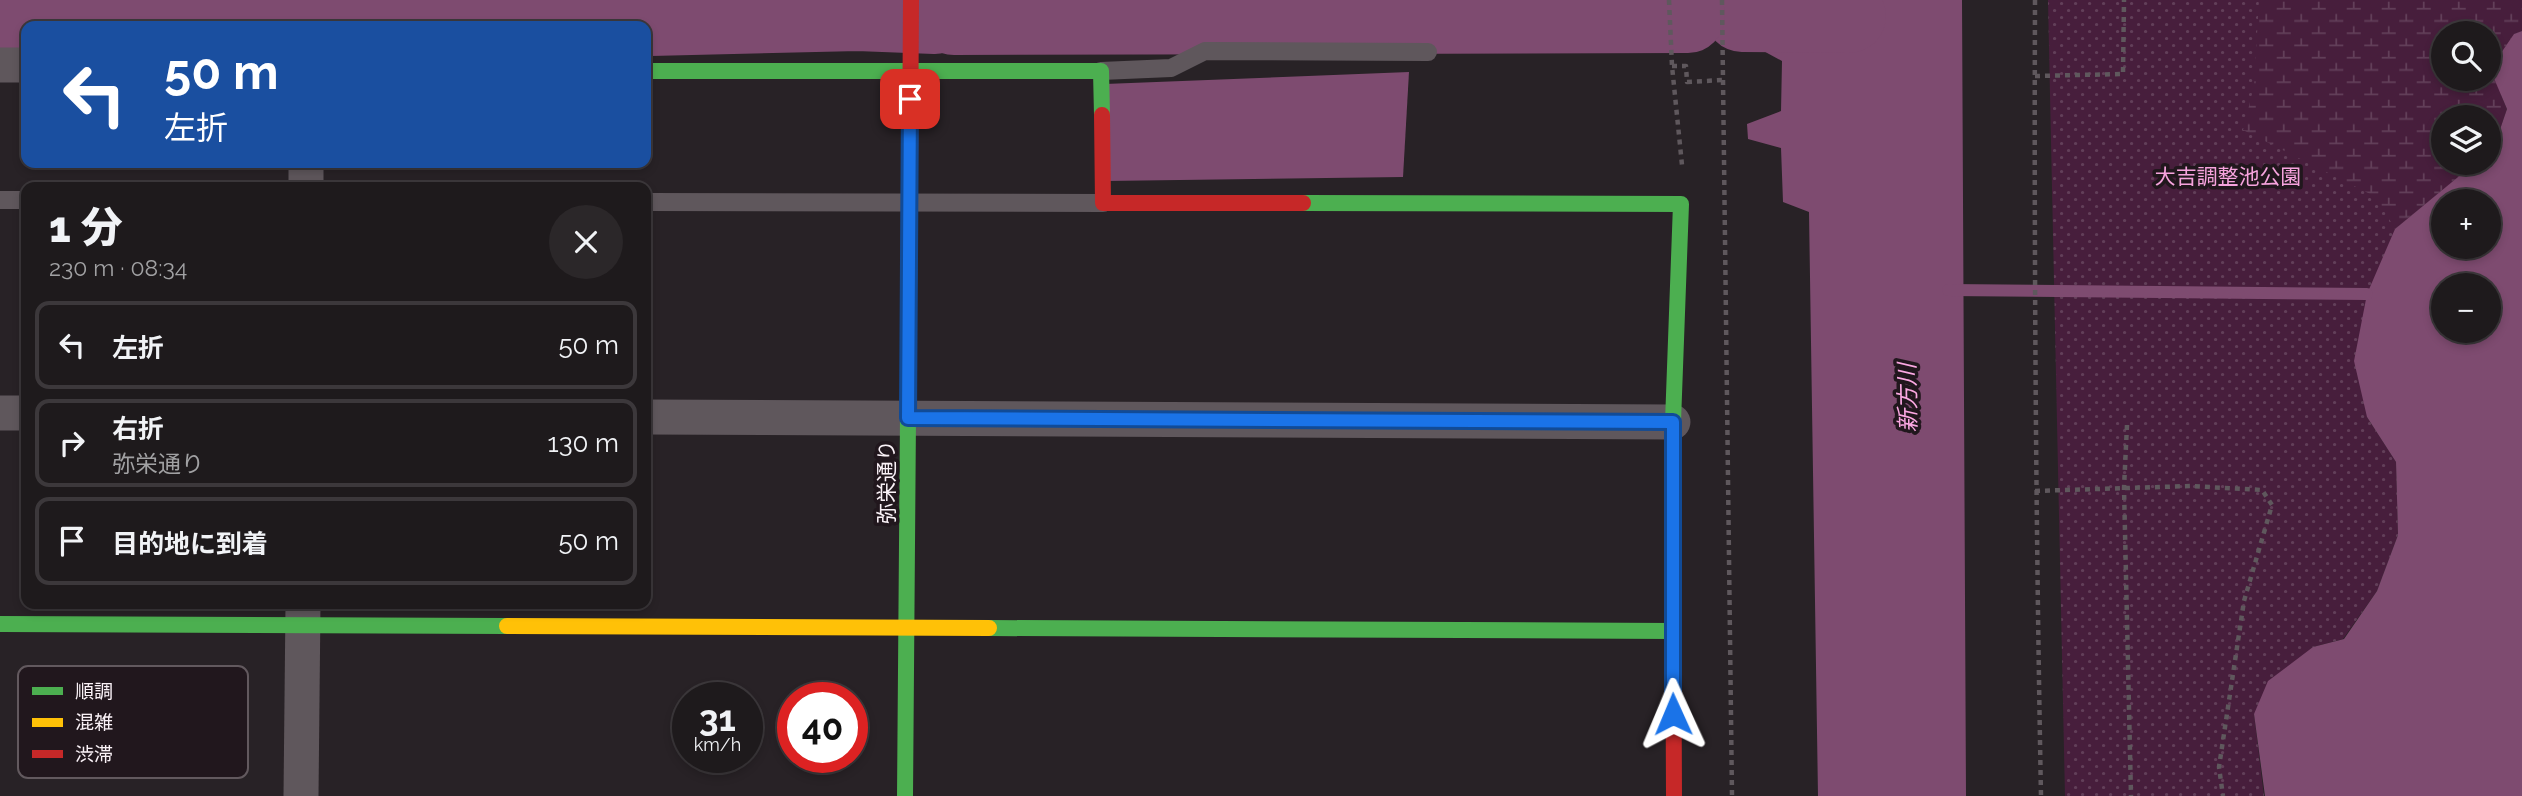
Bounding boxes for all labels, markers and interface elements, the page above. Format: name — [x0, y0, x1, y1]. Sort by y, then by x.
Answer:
map controls — [2431, 21, 2501, 343]
button: search — [2431, 21, 2501, 91]
text: 50 m — [164, 43, 279, 100]
icon: left — [49, 49, 140, 140]
pin — [880, 69, 940, 129]
icon: arrive — [891, 80, 929, 118]
button: layers — [2431, 105, 2501, 175]
text: 左折 — [164, 109, 228, 146]
park label: 大吉調整池公園 — [2155, 164, 2302, 189]
button: + — [2431, 189, 2501, 259]
text: 1 分 — [49, 203, 123, 252]
button: close — [549, 205, 623, 279]
text: 230 m · 08:34 — [49, 254, 187, 281]
button: − — [2431, 273, 2501, 343]
icon: left — [53, 326, 91, 364]
text: 50 m — [558, 330, 619, 360]
text: 左折 — [112, 333, 164, 363]
water label: 新方川 — [1893, 360, 1921, 433]
text: 右折 — [112, 414, 164, 444]
icon: right — [53, 424, 91, 462]
text: 130 m — [548, 428, 619, 458]
street label: 弥栄通り — [874, 440, 899, 524]
text: 弥栄通り — [112, 450, 204, 477]
icon: arrive — [53, 522, 91, 560]
text: 50 m — [558, 526, 619, 556]
text: 目的地に到着 — [112, 529, 268, 559]
legend — [18, 666, 248, 778]
position arrow — [1636, 677, 1710, 751]
text: 順調 — [75, 680, 113, 702]
speed limit sign: 40 — [777, 682, 868, 773]
text: 31 — [699, 698, 736, 739]
text: 混雑 — [75, 711, 113, 733]
text: km/h — [694, 734, 741, 755]
text: 渋滞 — [75, 743, 113, 765]

